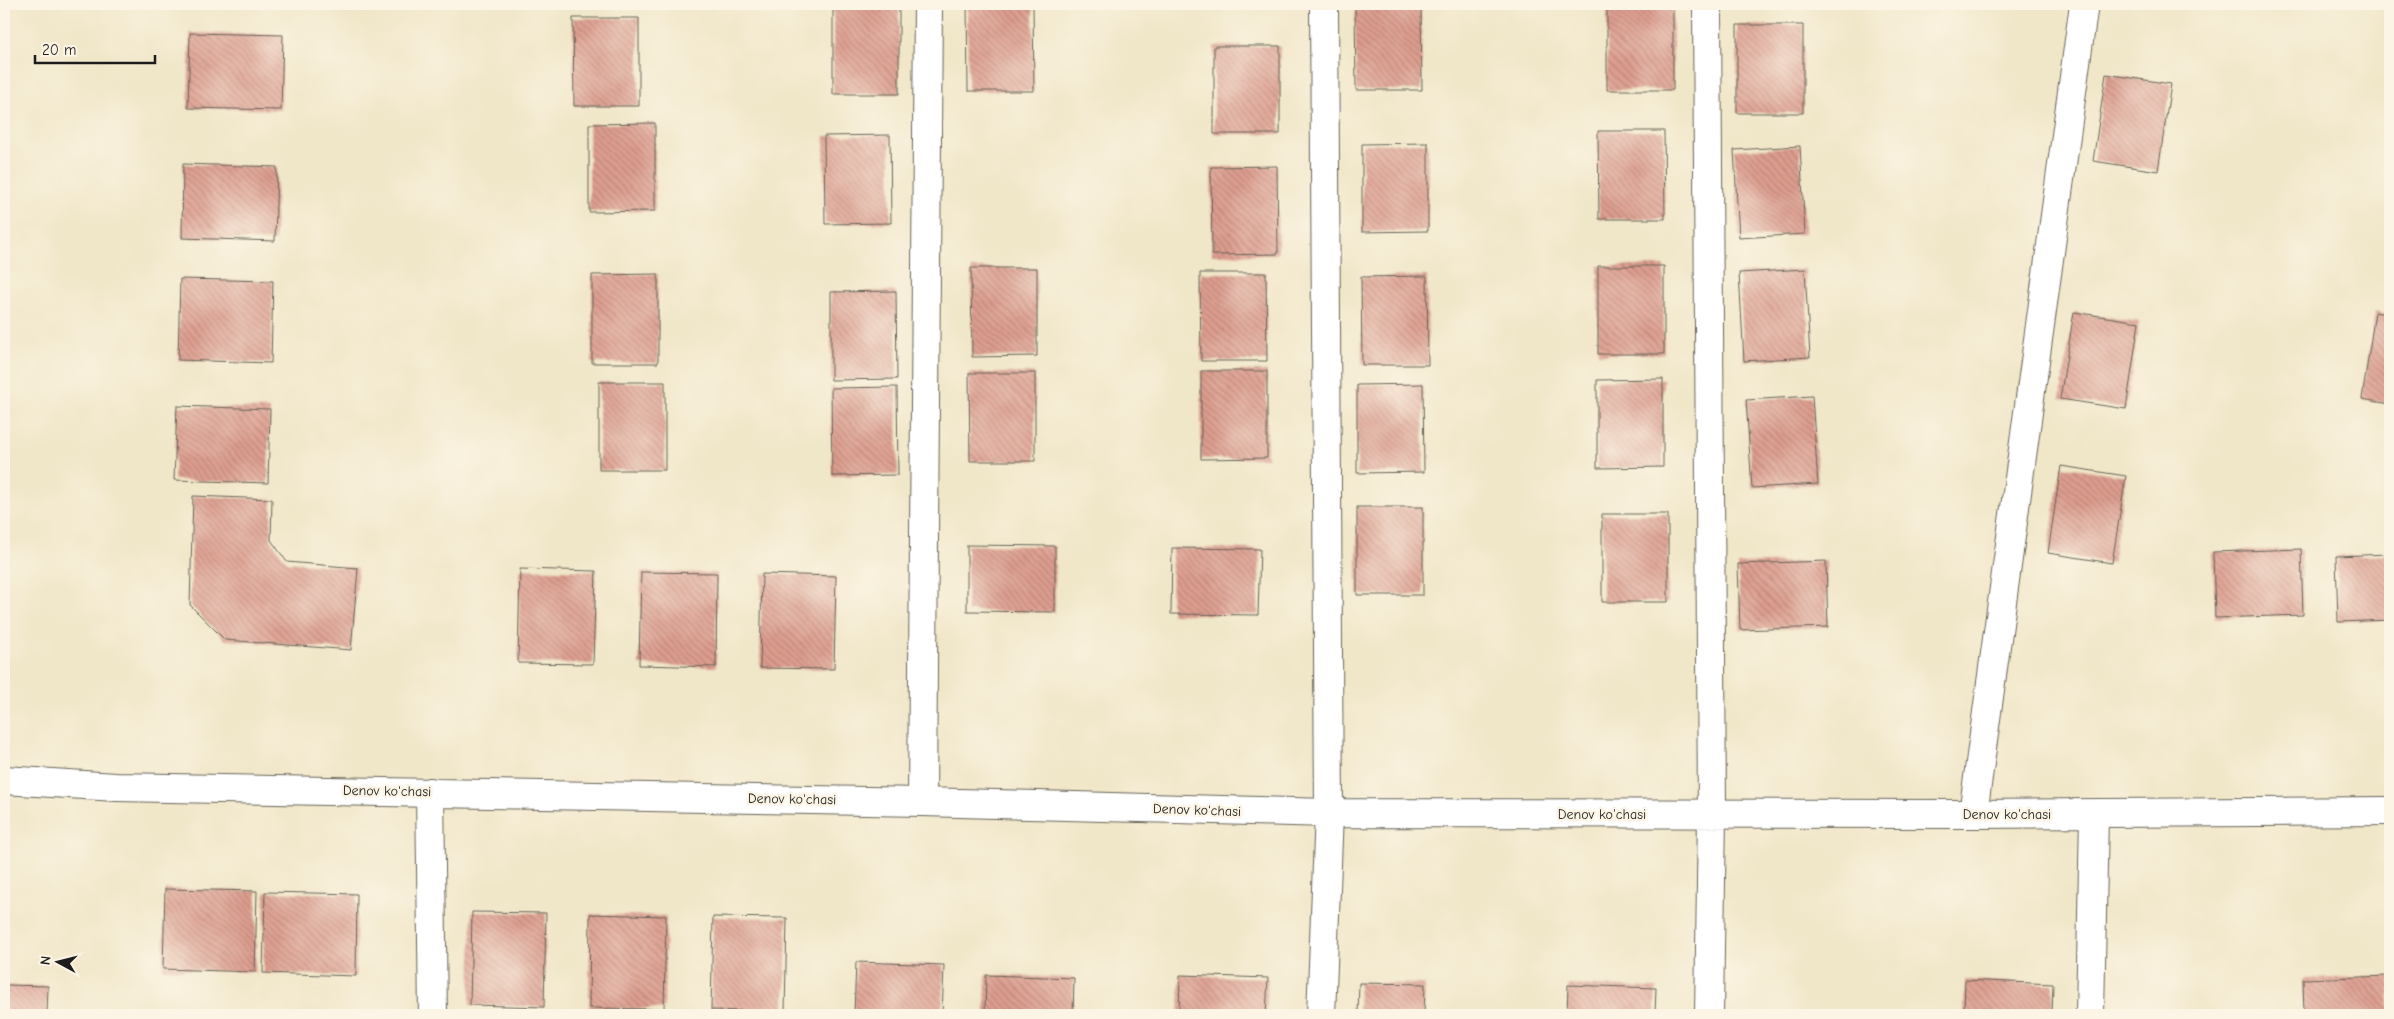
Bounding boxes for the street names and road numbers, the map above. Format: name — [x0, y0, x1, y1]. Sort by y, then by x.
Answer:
street label: Denov ko'chasi — [343, 782, 431, 800]
street label: Denov ko'chasi — [748, 790, 836, 808]
street label: Denov ko'chasi — [1153, 800, 1241, 820]
street label: Denov ko'chasi — [1558, 806, 1646, 823]
street label: Denov ko'chasi — [1963, 806, 2051, 823]

